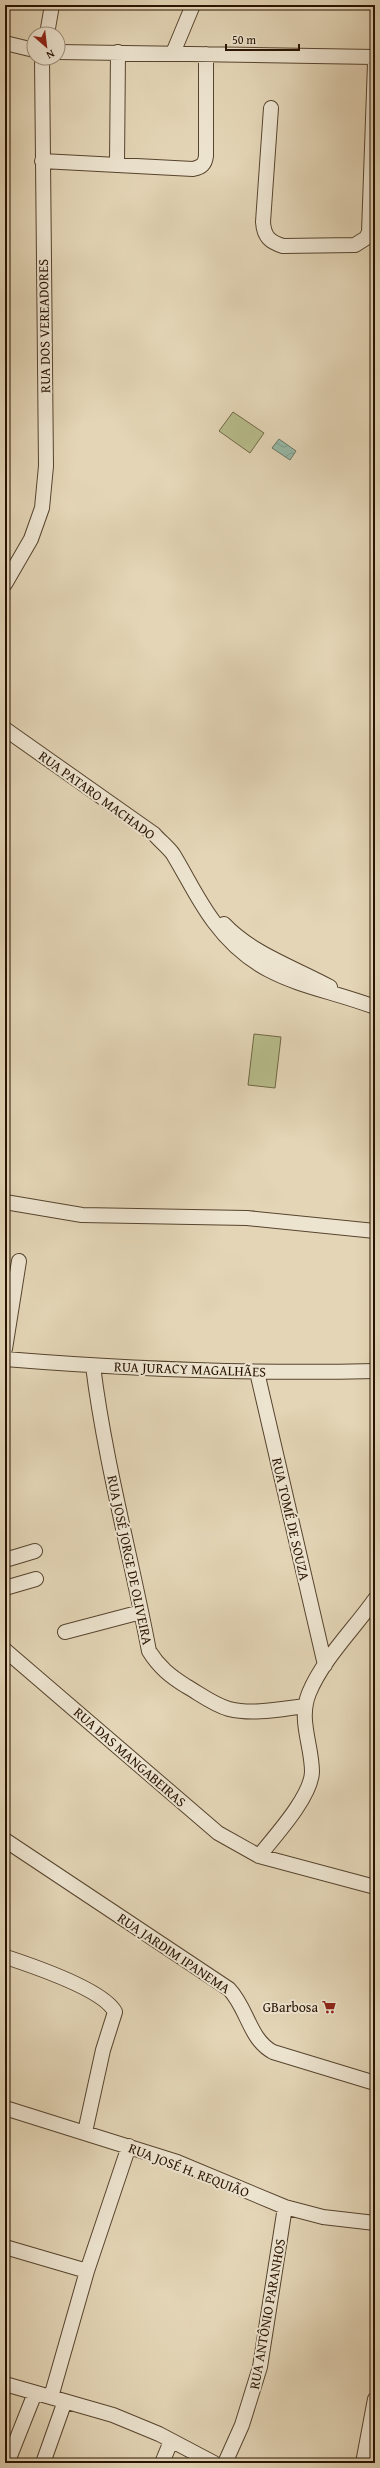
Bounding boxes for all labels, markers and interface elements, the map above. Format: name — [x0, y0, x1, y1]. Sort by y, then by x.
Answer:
north arrow — [26, 26, 66, 66]
scale bar — [226, 26, 299, 52]
text: 50 m — [232, 31, 256, 48]
text: N — [43, 46, 58, 64]
street label: RUA DOS VEREADORES — [33, 259, 55, 393]
street label: RUA PATARO MACHADO — [34, 746, 160, 844]
street label: RUA JURACY MAGALHÃES — [114, 1356, 267, 1382]
street label: RUA TOMÉ DE SOUZA — [267, 1456, 315, 1583]
street label: RUA JOSÉ JORGE DE OLIVEIRA — [102, 1473, 158, 1647]
street label: RUA DAS MANGABEIRAS — [69, 1702, 191, 1812]
street label: RUA JARDIM IPANEMA — [114, 1908, 235, 1999]
place label: GBarbosa — [263, 1997, 318, 2017]
supermarket icon: GBarbosa — [321, 1999, 337, 2015]
street label: RUA JOSÉ H. REQUIÃO — [126, 2138, 252, 2202]
street label: RUA ANTÔNIO PARANHOS — [244, 2237, 290, 2391]

